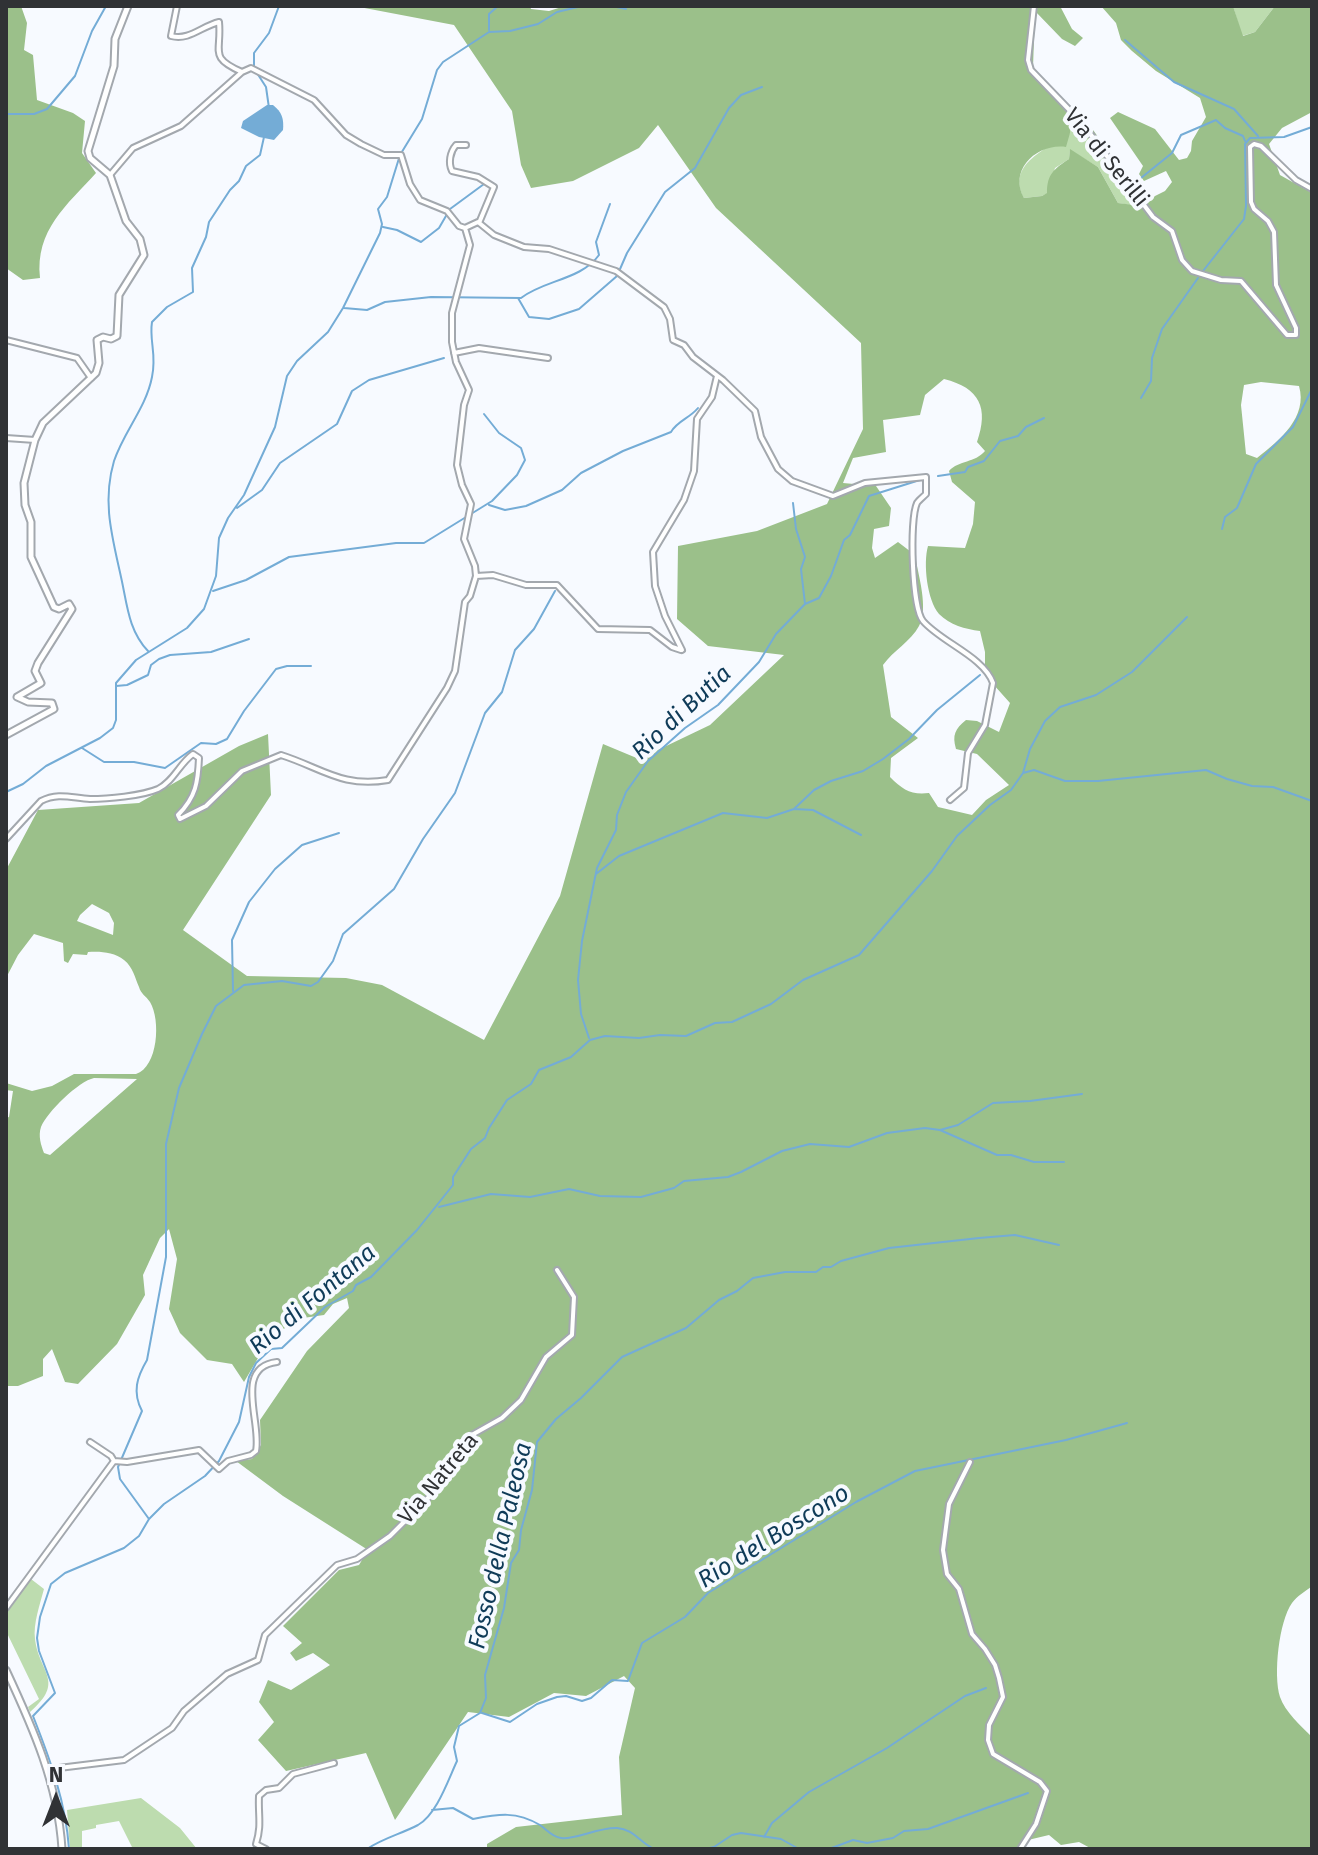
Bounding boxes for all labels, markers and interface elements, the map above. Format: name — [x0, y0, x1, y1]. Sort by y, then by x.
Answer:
street label: Via di Serilli — [1058, 103, 1154, 213]
water label: Rio di Butia — [626, 660, 738, 766]
water label: Rio di Fontana — [244, 1239, 382, 1361]
street label: Via Natreta — [393, 1428, 485, 1530]
water label: Fosso della Paleosa — [463, 1440, 539, 1652]
water label: Rio del Boscono — [693, 1479, 855, 1595]
north arrow — [16, 1759, 96, 1839]
text: N — [49, 1761, 63, 1788]

